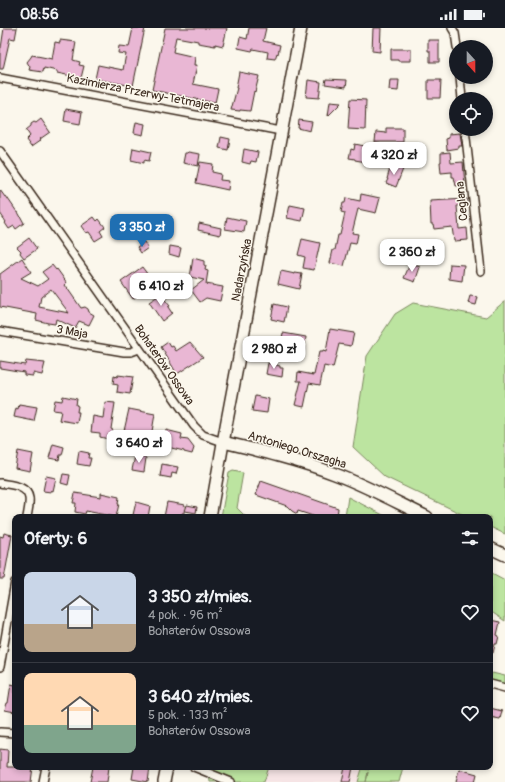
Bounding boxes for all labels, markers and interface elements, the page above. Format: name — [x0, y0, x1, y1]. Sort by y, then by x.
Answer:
text: 08:56 — [20, 5, 59, 24]
north arrow — [449, 40, 493, 84]
map controls — [449, 40, 493, 136]
street label: Kazimierza Przerwy-Tetmajera — [65, 71, 221, 115]
button: locate — [449, 92, 493, 136]
pin: 4 320 zł — [353, 142, 435, 176]
text: 4 320 zł — [371, 147, 417, 163]
street label: Ceglana — [452, 180, 472, 222]
pin: 3 350 zł — [101, 214, 183, 248]
text: 3 350 zł — [119, 219, 165, 235]
street label: Nadarzyńska — [229, 237, 256, 303]
pin: 2 360 zł — [371, 239, 453, 273]
text: 2 360 zł — [389, 244, 435, 260]
pin: 6 410 zł — [120, 273, 202, 307]
text: 6 410 zł — [139, 278, 183, 294]
street label: 3 Maja — [55, 322, 89, 342]
street label: Bohaterów Ossowa — [131, 322, 198, 408]
pin: 2 980 zł — [233, 336, 315, 370]
text: 2 980 zł — [251, 341, 297, 357]
street label: Antoniego Orszagha — [246, 428, 348, 472]
pin: 3 640 zł — [98, 430, 180, 464]
text: 3 640 zł — [116, 435, 162, 451]
icon: filters — [459, 527, 481, 549]
text: Oferty: 6 — [24, 528, 87, 549]
text: 3 350 zł/mies. — [148, 586, 252, 607]
icon: home — [56, 588, 104, 636]
icon: heart — [459, 601, 481, 623]
text: 4 pok. · 96 m² — [148, 607, 223, 623]
text: Bohaterów Ossowa — [148, 623, 251, 639]
text: 3 640 zł/mies. — [148, 686, 253, 707]
icon: home — [56, 689, 104, 737]
icon: heart — [459, 702, 481, 724]
text: 5 pok. · 133 m² — [148, 707, 228, 723]
text: Bohaterów Ossowa — [148, 723, 251, 739]

